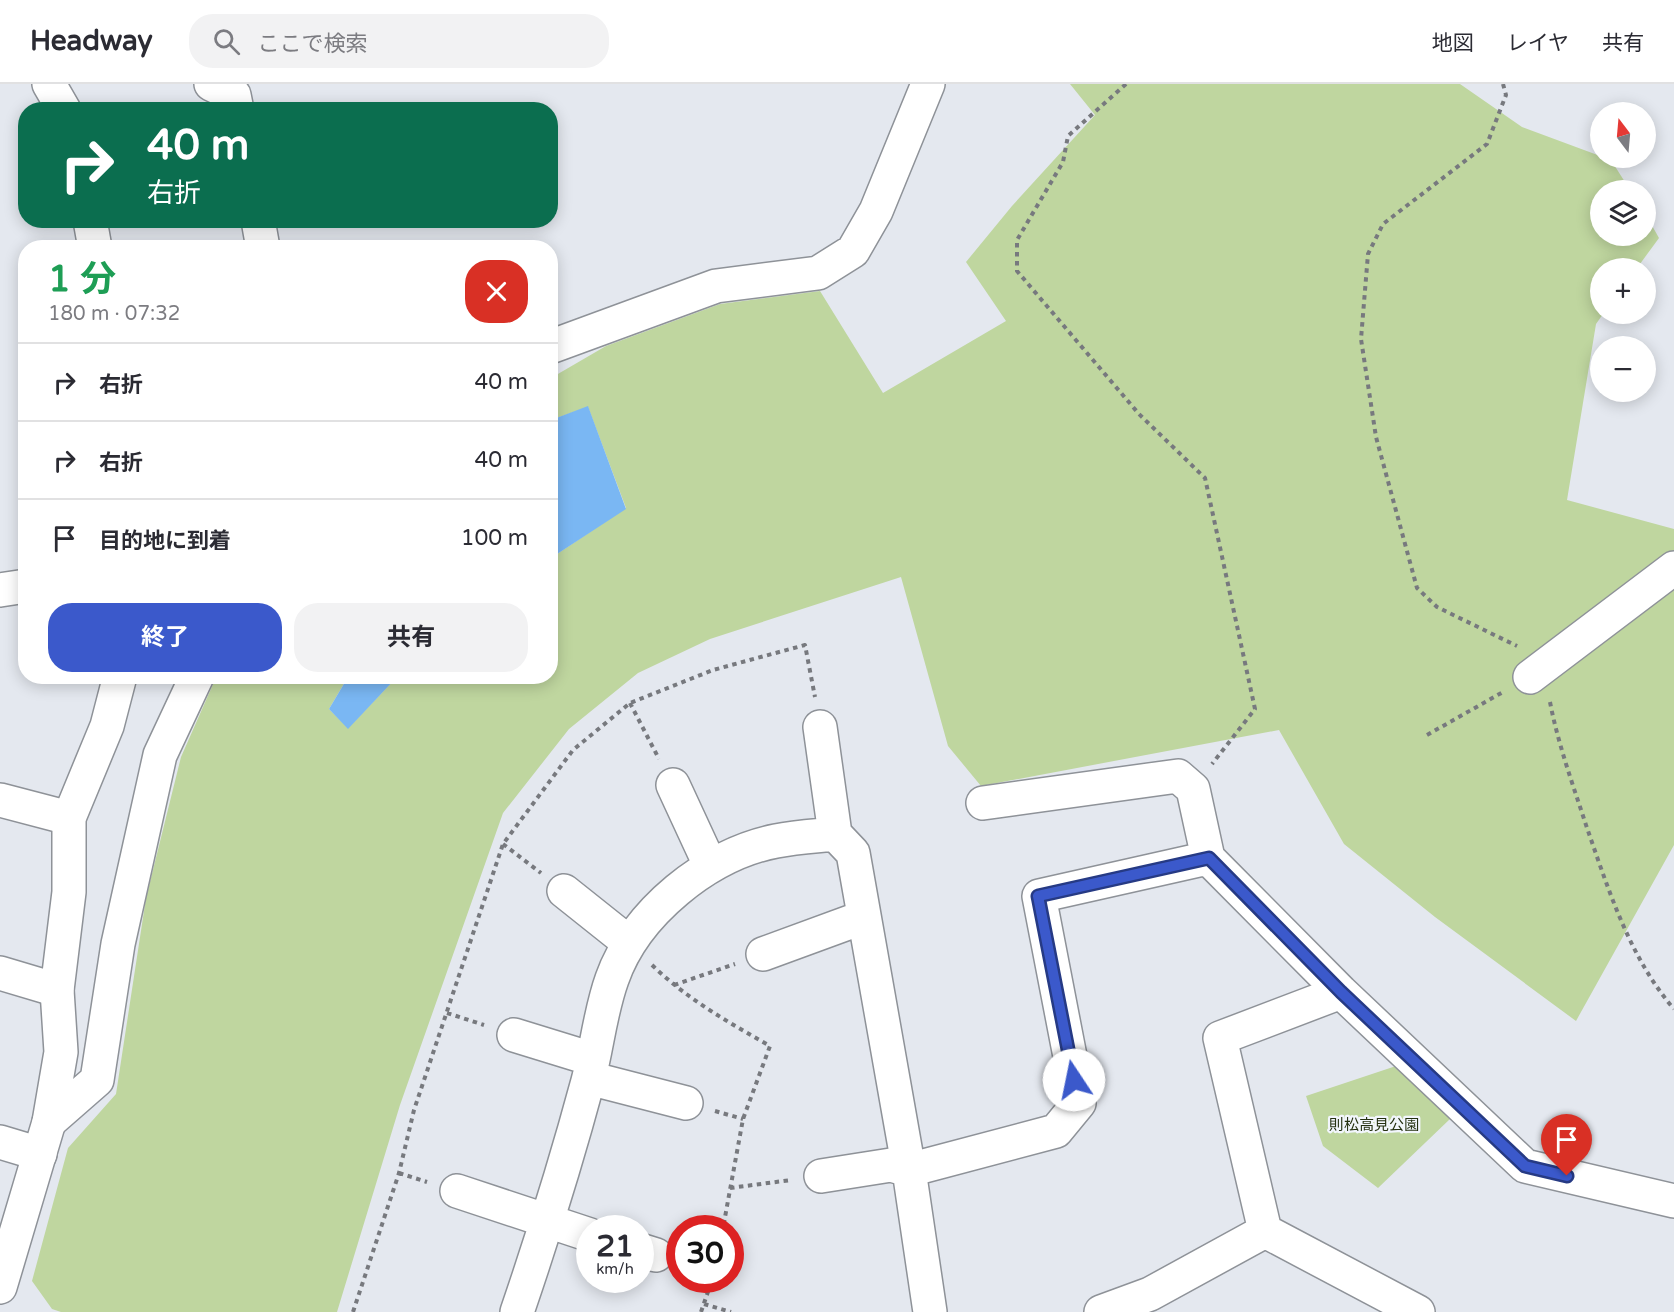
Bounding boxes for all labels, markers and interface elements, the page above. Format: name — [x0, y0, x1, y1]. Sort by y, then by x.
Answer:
search box — [189, 14, 609, 68]
text: Headway — [30, 24, 153, 58]
icon: search — [210, 25, 243, 58]
text: ここで検索 — [258, 31, 368, 57]
text: 地図 — [1432, 31, 1474, 56]
text: レイヤ — [1507, 31, 1569, 56]
text: 共有 — [1602, 31, 1644, 56]
north arrow — [1590, 102, 1656, 168]
map controls — [1590, 102, 1656, 402]
text: 40 m — [147, 120, 249, 171]
icon: right — [48, 126, 126, 204]
text: 右折 — [147, 177, 201, 210]
button: layers — [1590, 180, 1656, 246]
text: 1 分 — [48, 258, 116, 301]
button: + — [1590, 258, 1656, 324]
button: close — [465, 260, 528, 323]
text: 180 m · 07:32 — [48, 302, 180, 326]
button: − — [1590, 336, 1656, 402]
icon: right — [48, 366, 81, 399]
text: 40 m — [474, 369, 528, 395]
text: 右折 — [99, 372, 143, 398]
icon: right — [48, 444, 81, 477]
text: 40 m — [474, 447, 528, 473]
text: 右折 — [99, 450, 143, 476]
icon: arrive — [48, 522, 81, 555]
text: 100 m — [461, 525, 528, 551]
text: 目的地に到着 — [99, 528, 231, 554]
button: 終了 — [48, 603, 282, 672]
button: 共有 — [294, 603, 528, 672]
position arrow — [1042, 1048, 1106, 1112]
pin — [1541, 1114, 1592, 1176]
park label: 則松高見公園 — [1329, 1116, 1419, 1134]
icon: arrive — [1550, 1123, 1583, 1156]
speed limit sign: 30 — [666, 1215, 744, 1293]
text: 21 — [596, 1228, 634, 1265]
text: km/h — [596, 1260, 634, 1278]

